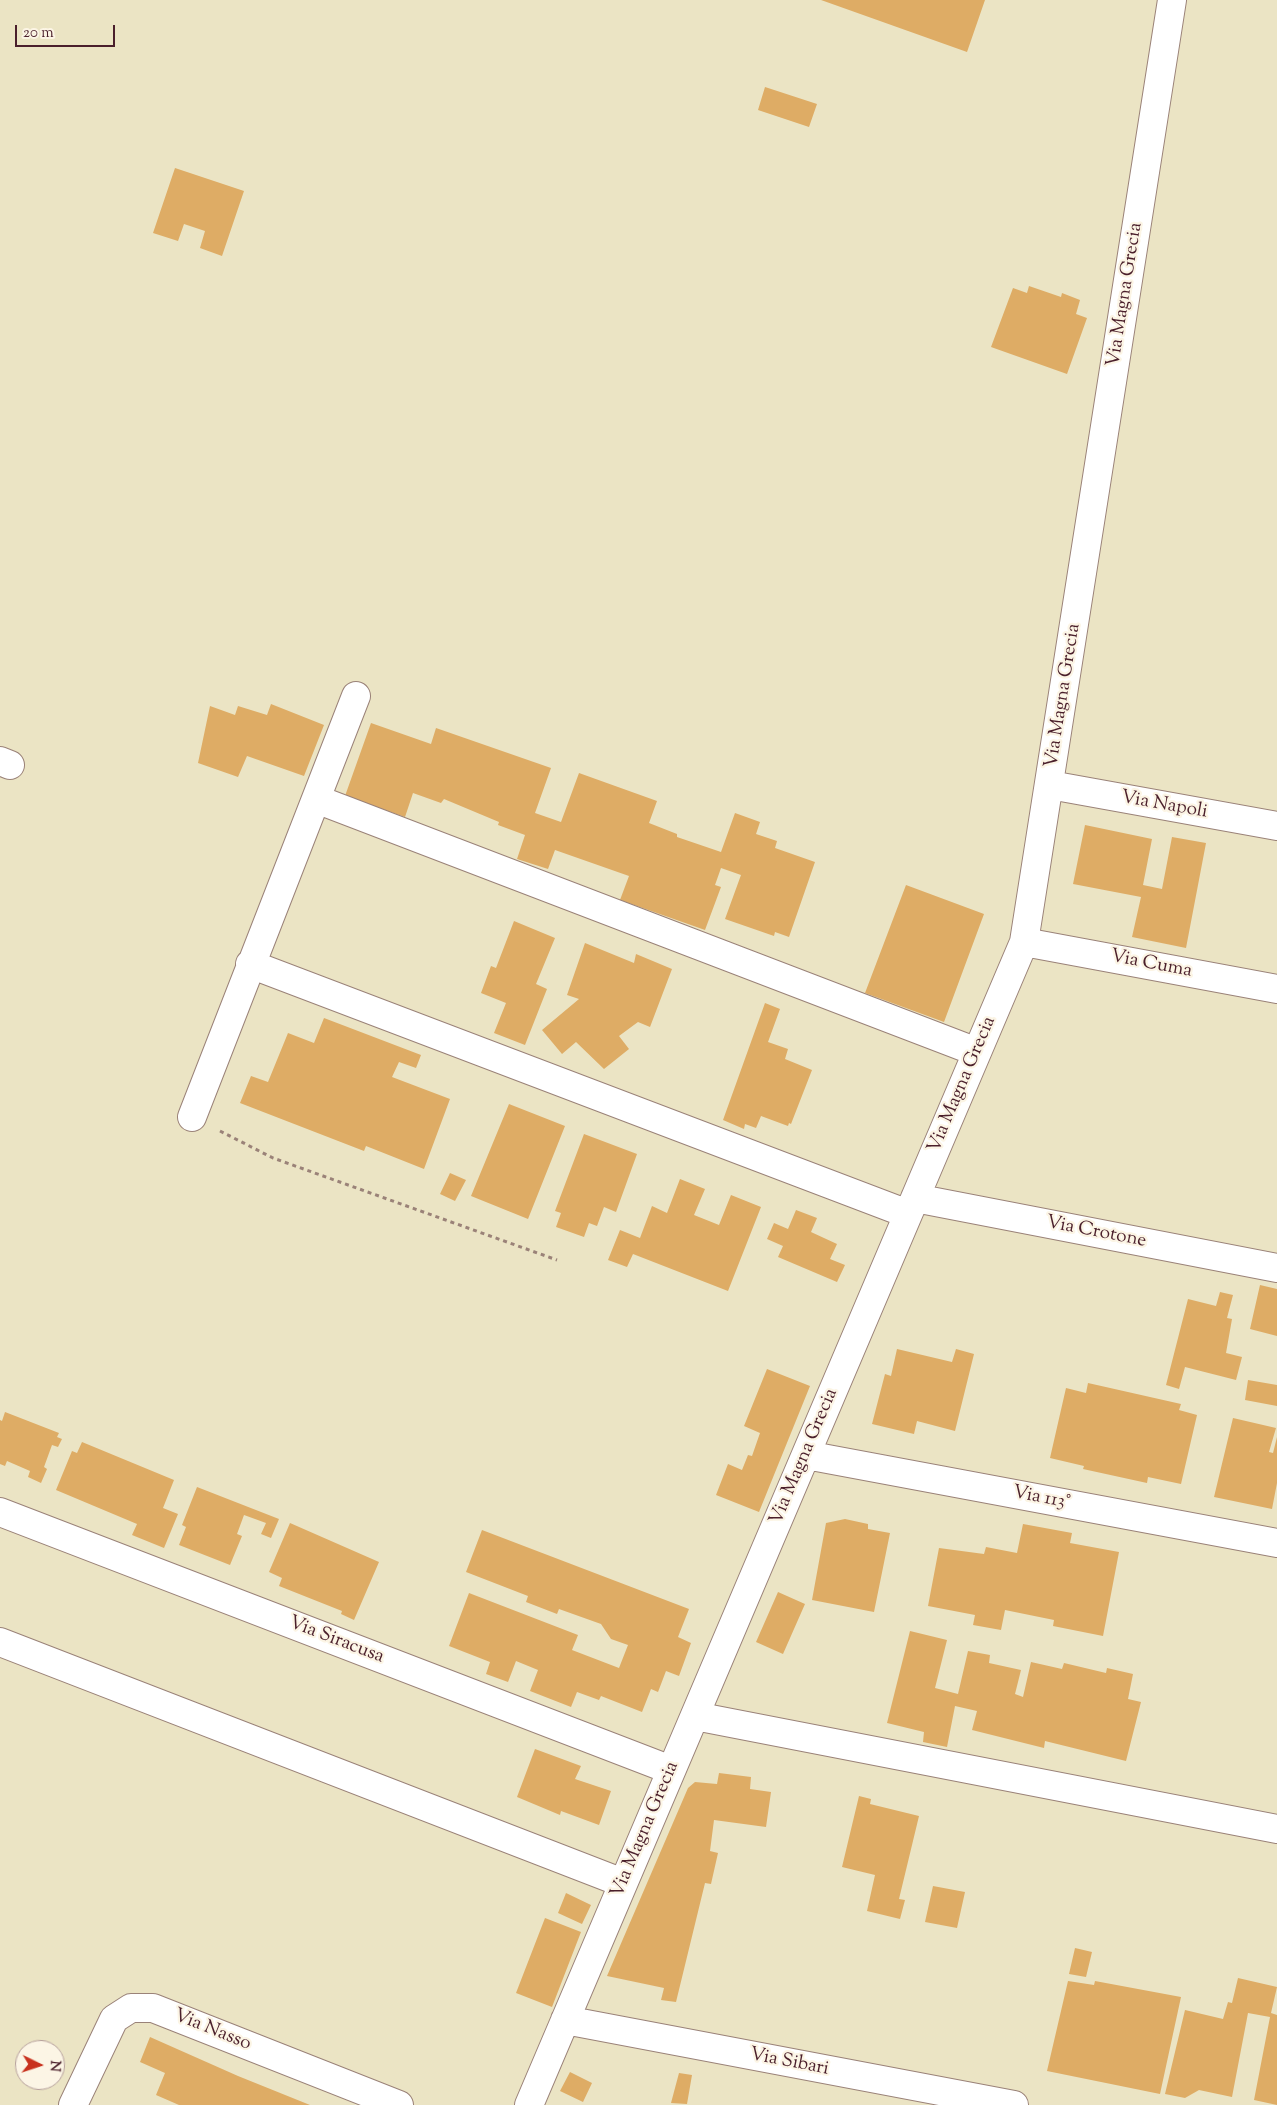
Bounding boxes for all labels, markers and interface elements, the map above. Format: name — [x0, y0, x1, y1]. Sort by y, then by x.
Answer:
scale bar — [18, 15, 118, 47]
text: 20 m — [23, 23, 54, 44]
street label: Via Magna Grecia — [1103, 221, 1149, 369]
street label: Via Magna Grecia — [1041, 622, 1087, 770]
street label: Via Napoli — [1119, 787, 1209, 825]
street label: Via Cuma — [1108, 946, 1194, 984]
street label: Via Magna Grecia — [924, 1013, 1002, 1157]
street label: Via Crotone — [1044, 1212, 1148, 1254]
street label: Via Magna Grecia — [766, 1385, 844, 1529]
street label: Via 113° — [1010, 1482, 1072, 1516]
street label: Via Siracusa — [285, 1612, 387, 1670]
street label: Via Magna Grecia — [607, 1758, 685, 1902]
street label: Via Nasso — [170, 2005, 254, 2057]
north arrow — [15, 2040, 65, 2090]
street label: Via Sibari — [747, 2044, 831, 2082]
text: N — [44, 2060, 64, 2072]

